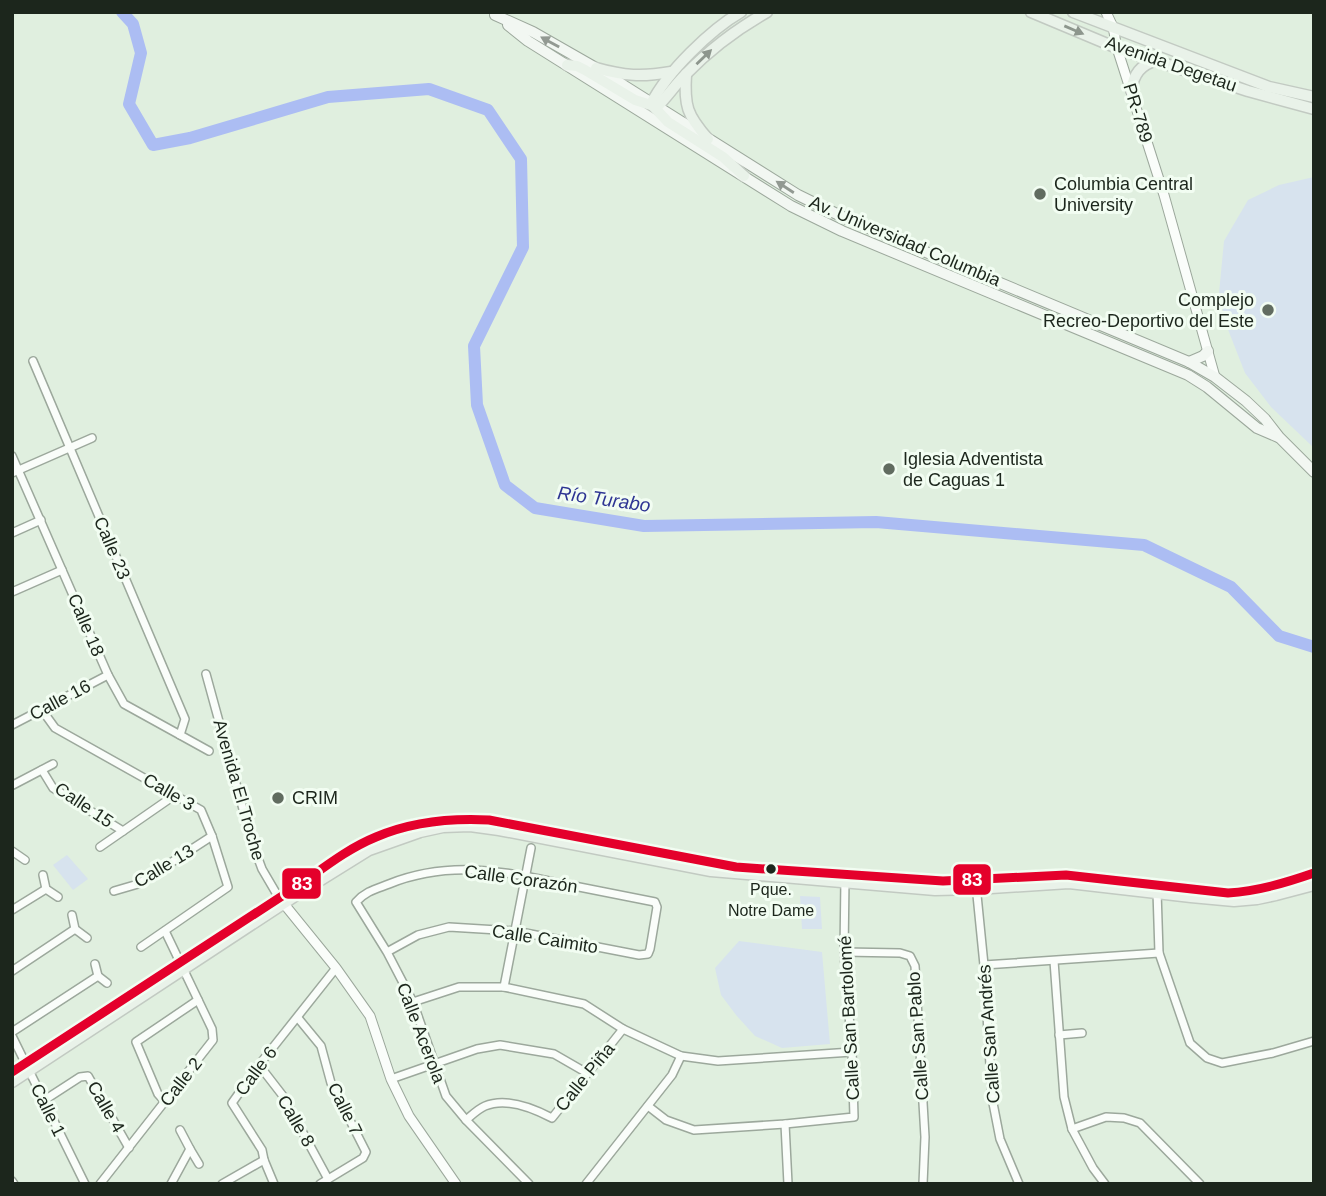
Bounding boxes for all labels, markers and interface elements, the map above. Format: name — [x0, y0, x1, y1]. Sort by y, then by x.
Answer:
one-way arrow — [1064, 24, 1084, 36]
street label: Avenida Degetau — [1103, 32, 1239, 96]
one-way arrow — [540, 36, 560, 48]
one-way arrow — [695, 49, 712, 65]
street label: PR-789 — [1120, 81, 1156, 145]
place label: Columbia Central University — [1054, 174, 1193, 215]
one-way arrow — [776, 180, 795, 193]
marker: Columbia Central University — [1032, 186, 1048, 202]
street label: Av. Universidad Columbia — [807, 192, 1004, 291]
place label: Complejo Recreo-Deportivo del Este — [1043, 290, 1254, 331]
marker: Complejo Recreo-Deportivo del Este — [1260, 302, 1276, 318]
place label: Iglesia Adventista de Caguas 1 — [903, 449, 1044, 490]
marker: Iglesia Adventista de Caguas 1 — [881, 461, 897, 477]
water label: Río Turabo — [556, 482, 652, 516]
street label: Calle 23 — [90, 514, 134, 582]
street label: Calle 18 — [64, 591, 108, 659]
street label: Calle 16 — [26, 676, 94, 724]
street label: Avenida El Troche — [209, 717, 269, 863]
street label: Calle 3 — [140, 769, 198, 815]
street label: Calle 15 — [51, 778, 117, 832]
place label: CRIM — [292, 788, 338, 808]
marker: CRIM — [270, 790, 286, 806]
street label: Calle 13 — [131, 840, 197, 892]
street label: Calle Corazón — [463, 861, 579, 897]
marker: Pque. Notre Dame — [764, 862, 778, 876]
line badge: 83 — [952, 863, 992, 896]
line badge: 83 — [281, 867, 322, 900]
text: 83 — [961, 869, 983, 890]
text: 83 — [291, 873, 313, 894]
place label: Pque. Notre Dame — [728, 881, 814, 919]
street label: Calle Caimito — [491, 921, 599, 957]
street label: Calle San Bartolomé — [835, 935, 863, 1101]
street label: Calle San Andrés — [974, 964, 1004, 1104]
street label: Calle San Pablo — [904, 971, 932, 1101]
street label: Calle Acerola — [393, 980, 450, 1087]
street label: Calle Piña — [551, 1038, 619, 1115]
street label: Calle 6 — [231, 1043, 281, 1099]
street label: Calle 2 — [156, 1054, 206, 1110]
street label: Calle 4 — [83, 1078, 129, 1136]
street label: Calle 7 — [324, 1079, 366, 1139]
street label: Calle 1 — [27, 1080, 69, 1140]
street label: Calle 8 — [273, 1092, 319, 1150]

